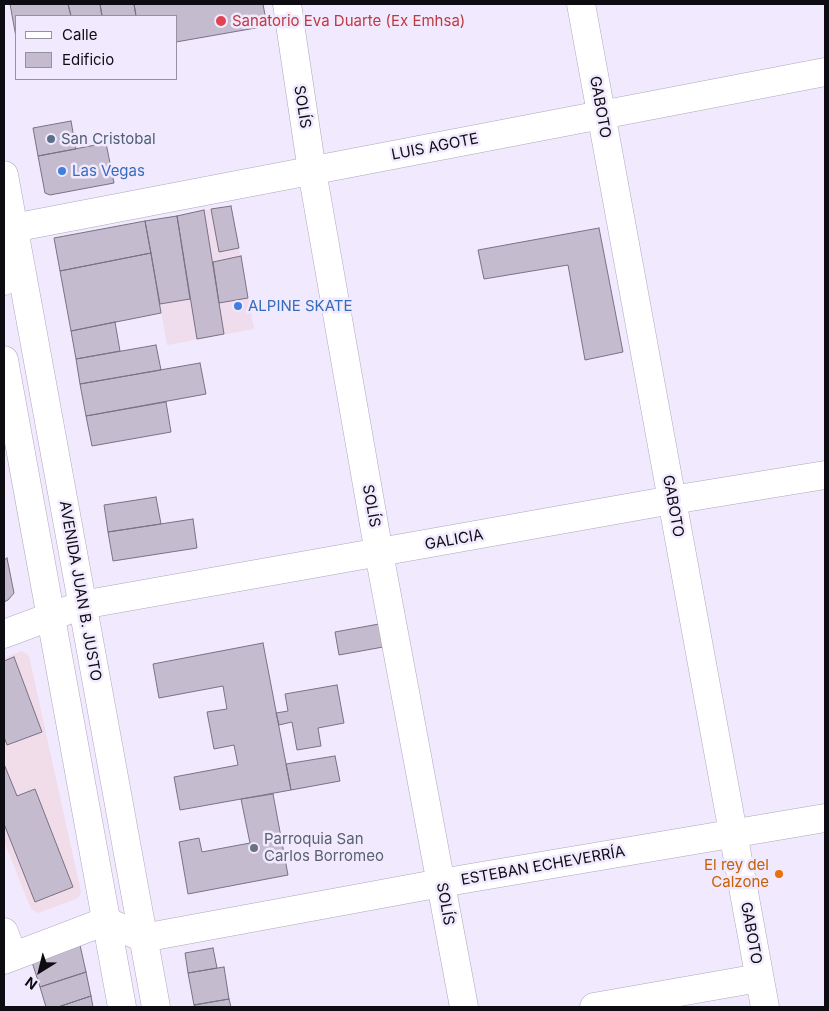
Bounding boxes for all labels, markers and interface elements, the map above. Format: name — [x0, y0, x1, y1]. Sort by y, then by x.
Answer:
place label: Sanatorio Eva Duarte (Ex Emhsa) — [232, 12, 465, 30]
marker: Sanatorio Eva Duarte (Ex Emhsa) — [214, 14, 228, 28]
legend — [15, 15, 178, 80]
text: Calle — [62, 25, 97, 44]
text: Edificio — [62, 50, 114, 69]
street label: GABOTO — [586, 75, 614, 139]
street label: SOLÍS — [290, 84, 314, 130]
place label: San Cristobal — [61, 130, 156, 148]
street label: LUIS AGOTE — [390, 130, 480, 164]
marker: San Cristobal — [45, 133, 57, 145]
place label: Las Vegas — [72, 162, 145, 180]
marker: Las Vegas — [56, 165, 68, 177]
place label: ALPINE SKATE — [248, 297, 352, 315]
marker: ALPINE SKATE — [232, 300, 244, 312]
street label: GABOTO — [659, 474, 687, 538]
street label: SOLÍS — [358, 483, 384, 529]
street label: AVENIDA JUAN B. JUSTO — [55, 500, 105, 682]
street label: GALICIA — [423, 526, 485, 554]
place label: Parroquia San Carlos Borromeo — [264, 830, 384, 865]
marker: Parroquia San Carlos Borromeo — [248, 842, 260, 854]
street label: ESTEBAN ECHEVERRÍA — [460, 843, 626, 889]
place label: El rey del Calzone — [704, 856, 769, 891]
marker: El rey del Calzone — [773, 868, 785, 880]
street label: SOLÍS — [432, 881, 458, 927]
street label: GABOTO — [737, 901, 765, 965]
north arrow — [15, 946, 65, 996]
text: N — [22, 974, 40, 994]

